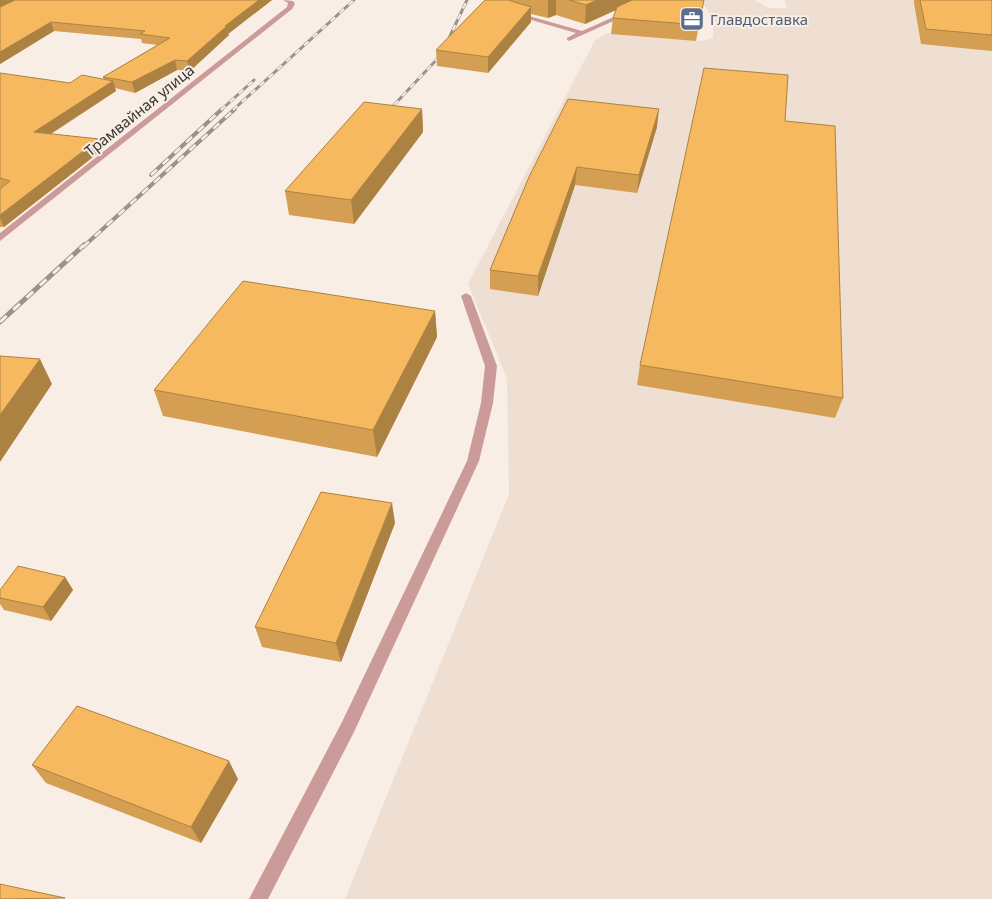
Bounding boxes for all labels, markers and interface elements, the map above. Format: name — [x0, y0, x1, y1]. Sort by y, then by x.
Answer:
office icon: Главдоставка — [679, 6, 705, 32]
place label: Главдоставка — [710, 9, 808, 29]
street label: Трамвайная улица — [80, 60, 198, 160]

